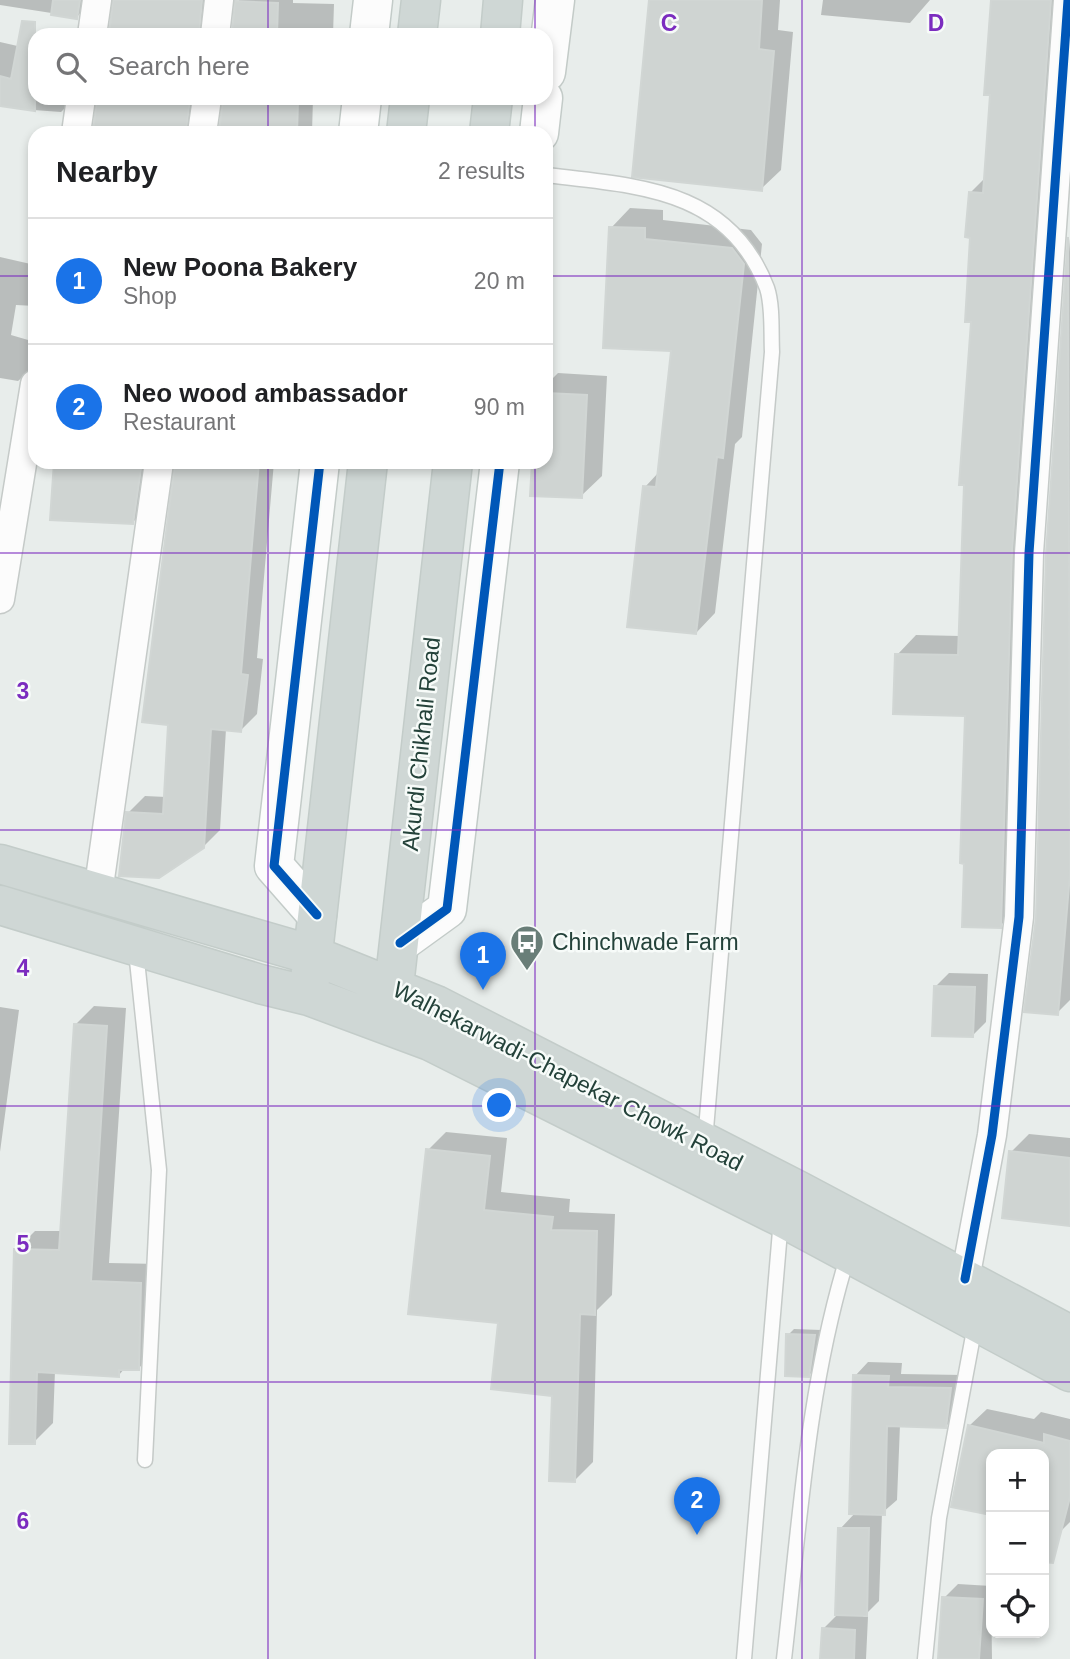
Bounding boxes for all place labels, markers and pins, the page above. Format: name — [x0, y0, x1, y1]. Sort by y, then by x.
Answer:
bus stop icon: Chinchwade Farm — [508, 923, 546, 972]
place label: Chinchwade Farm — [552, 929, 739, 955]
pin: 1 — [460, 932, 506, 990]
pin: 2 — [674, 1477, 720, 1535]

